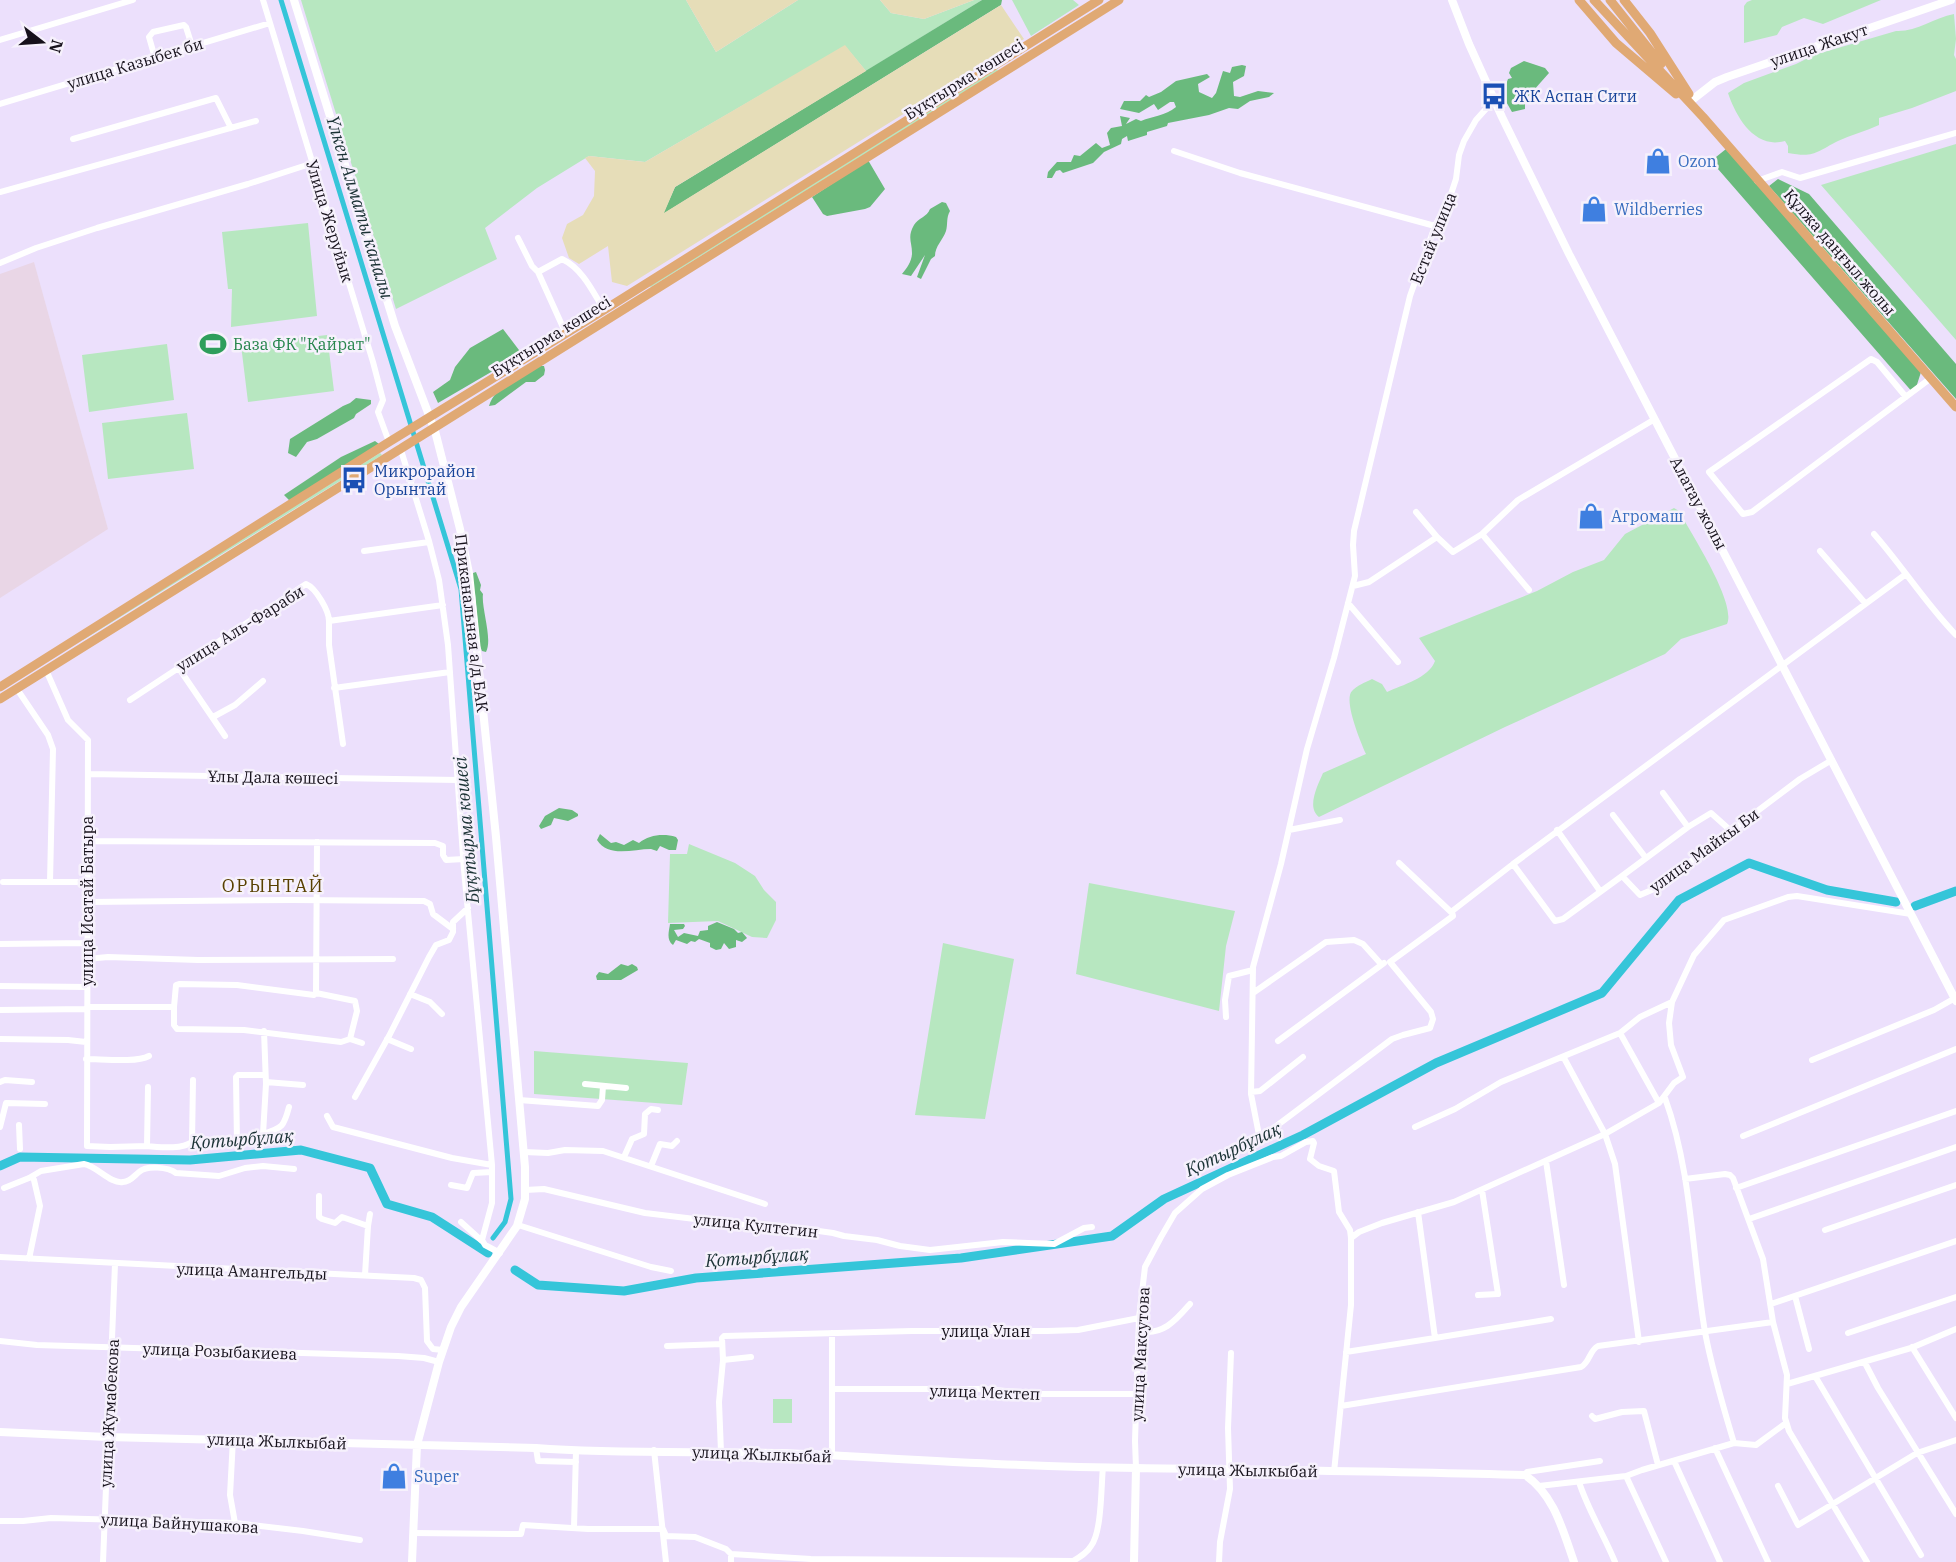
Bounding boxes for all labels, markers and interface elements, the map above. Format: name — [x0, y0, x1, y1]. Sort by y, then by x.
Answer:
north arrow — [12, 12, 72, 72]
street label: улица Жакут — [1768, 19, 1870, 71]
street label: улица Казыбек би — [65, 33, 205, 93]
street label: Бұқтырма көшесі — [901, 34, 1027, 124]
text: N — [45, 37, 68, 55]
bus stop icon: ЖК Аспан Сити — [1479, 81, 1509, 111]
place label: ЖК Аспан Сити — [1514, 86, 1637, 106]
water label: Үлкен Алматы каналы — [321, 113, 399, 302]
shop icon: Ozon — [1643, 146, 1673, 176]
place label: Ozon — [1678, 151, 1717, 171]
street label: Улица Жеруйык — [302, 157, 358, 285]
street label: Құлжа даңғыл жолы — [1780, 185, 1900, 319]
street label: Естай улица — [1406, 189, 1461, 287]
shop icon: Wildberries — [1579, 194, 1609, 224]
place label: Wildberries — [1614, 199, 1703, 219]
street label: Бұқтырма көшесі — [488, 291, 614, 381]
sports icon: База ФК "Қайрат" — [198, 329, 228, 359]
place label: База ФК "Қайрат" — [233, 334, 371, 354]
street label: Алатау жолы — [1666, 453, 1732, 553]
place label: Микрорайон Орынтай — [374, 461, 476, 499]
bus stop icon: Микрорайон Орынтай — [339, 465, 369, 495]
shop icon: Агромаш — [1576, 501, 1606, 531]
place label: Агромаш — [1611, 506, 1684, 526]
street label: Приканальная а/д БАК — [451, 533, 493, 713]
street label: улица Аль-Фараби — [172, 581, 308, 675]
water label: Бұқтырма көшесі — [448, 755, 484, 905]
street label: Ұлы Дала көшесі — [207, 766, 339, 788]
street label: улица Майкы Би — [1645, 803, 1763, 897]
street label: улица Исатай Батыра — [77, 816, 97, 986]
district label: ОРЫНТАЙ — [222, 874, 324, 897]
water label: Қотырбұлақ — [1180, 1117, 1285, 1182]
water label: Қотырбұлақ — [189, 1124, 295, 1154]
street label: улица Култегин — [693, 1209, 819, 1241]
water label: Қотырбұлақ — [704, 1242, 810, 1272]
street label: улица Амангельды — [176, 1258, 328, 1284]
street label: улица Максутова — [1126, 1286, 1154, 1422]
street label: улица Улан — [942, 1321, 1030, 1341]
street label: улица Жумабекова — [95, 1338, 123, 1488]
street label: улица Розыбакиева — [142, 1338, 298, 1364]
street label: улица Мектеп — [929, 1380, 1041, 1404]
street label: улица Жылкыбай — [207, 1429, 347, 1453]
street label: улица Жылкыбай — [692, 1442, 832, 1466]
street label: улица Жылкыбай — [1178, 1459, 1318, 1481]
shop icon: Super — [379, 1461, 409, 1491]
place label: Super — [414, 1466, 459, 1486]
street label: улица Байнушакова — [101, 1509, 260, 1537]

